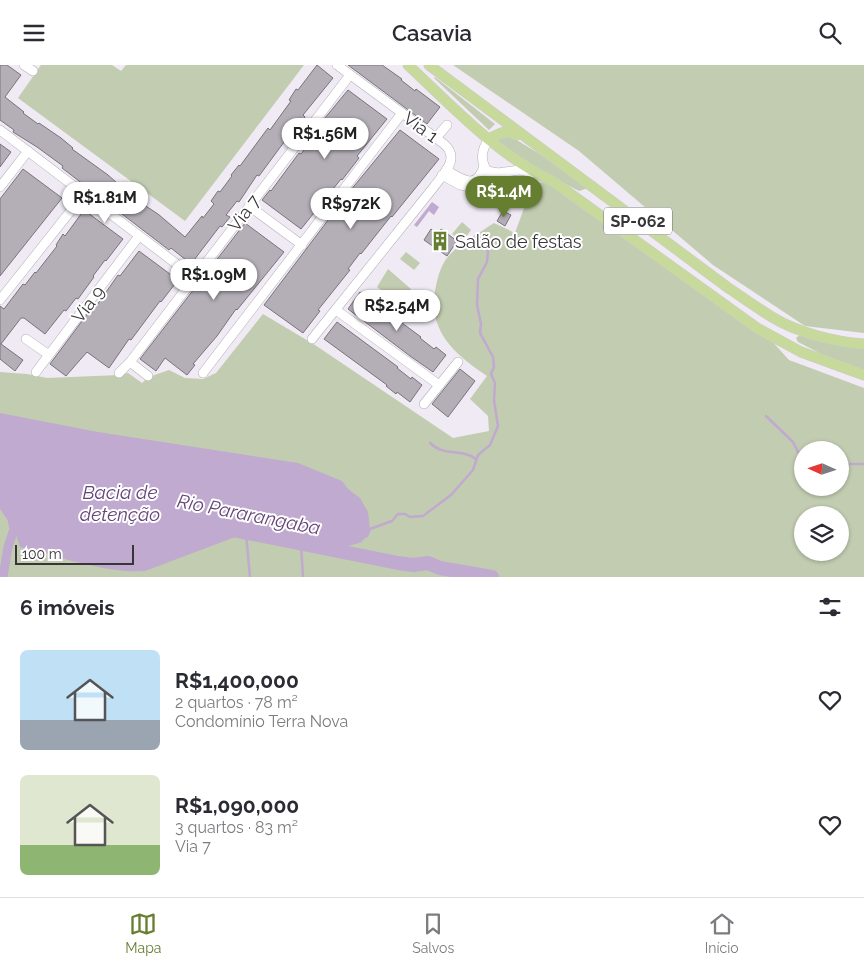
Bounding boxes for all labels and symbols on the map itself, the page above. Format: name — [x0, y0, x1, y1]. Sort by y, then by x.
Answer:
street label: Via 1 — [399, 107, 443, 147]
pin: R$1.56M — [279, 117, 371, 160]
pin: R$1.4M — [463, 175, 545, 218]
pin: R$1.81M — [59, 181, 151, 224]
pin: R$972K — [310, 187, 392, 230]
street label: Via 7 — [224, 190, 265, 235]
road number: SP-062 — [604, 207, 672, 235]
building icon: Salão de festas — [429, 230, 451, 252]
place label: Salão de festas — [455, 231, 582, 252]
pin: R$1.09M — [168, 259, 260, 301]
street label: Via 9 — [67, 281, 109, 327]
pin: R$2.54M — [351, 289, 443, 332]
north arrow — [794, 441, 849, 496]
water label: Bacia de detenção — [80, 481, 160, 525]
water label: Rio Pararangaba — [176, 489, 322, 539]
scale bar — [15, 542, 134, 565]

